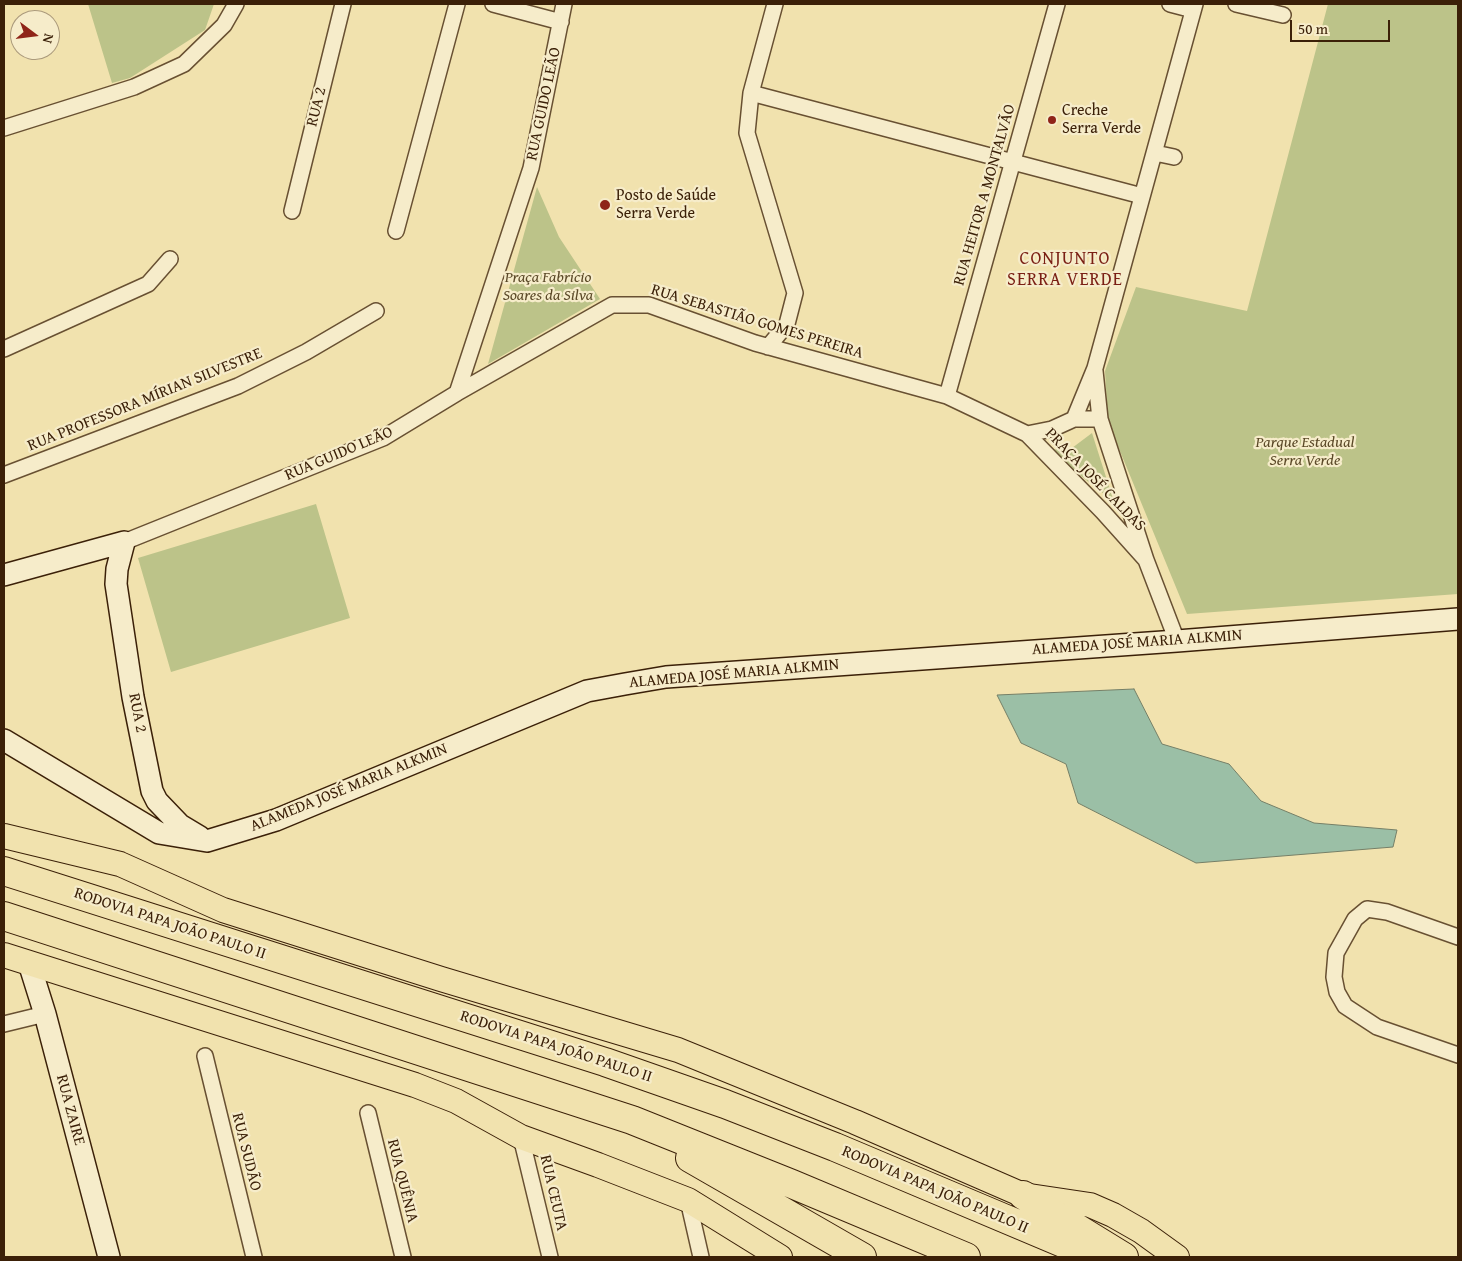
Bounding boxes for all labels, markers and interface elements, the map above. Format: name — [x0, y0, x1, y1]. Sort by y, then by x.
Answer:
north arrow — [10, 10, 60, 60]
scale bar — [1292, 10, 1392, 42]
text: 50 m — [1298, 18, 1328, 39]
text: N — [38, 32, 59, 46]
street label: RUA GUIDO LEÃO — [523, 46, 565, 162]
street label: RUA 2 — [303, 85, 331, 129]
place label: Creche Serra Verde — [1062, 101, 1141, 139]
street label: RUA HEITOR A MONTALVÃO — [950, 102, 1020, 288]
marker: Creche Serra Verde — [1046, 114, 1058, 126]
place label: Posto de Saúde Serra Verde — [616, 186, 716, 224]
marker: Posto de Saúde Serra Verde — [598, 198, 612, 212]
district label: CONJUNTO SERRA VERDE — [1006, 248, 1124, 290]
park label: Praça Fabrício Soares da Silva — [503, 268, 593, 306]
street label: RUA SEBASTIÃO GOMES PEREIRA — [648, 281, 866, 363]
street label: RUA PROFESSORA MÍRIAN SILVESTRE — [25, 344, 265, 456]
street label: RUA GUIDO LEÃO — [282, 423, 396, 485]
street label: PRAÇA JOSÉ CALDAS — [1041, 424, 1149, 536]
park label: Parque Estadual Serra Verde — [1256, 433, 1354, 471]
street label: ALAMEDA JOSÉ MARIA ALKMIN — [1031, 626, 1243, 660]
street label: ALAMEDA JOSÉ MARIA ALKMIN — [628, 655, 840, 693]
street label: RUA 2 — [124, 692, 150, 734]
street label: ALAMEDA JOSÉ MARIA ALKMIN — [248, 740, 450, 836]
street label: RODOVIA PAPA JOÃO PAULO II — [72, 884, 268, 964]
street label: RODOVIA PAPA JOÃO PAULO II — [458, 1007, 654, 1087]
street label: RUA ZAIRE — [51, 1072, 89, 1148]
street label: RUA SUDÃO — [227, 1111, 265, 1193]
street label: RUA QUÊNIA — [382, 1137, 422, 1225]
street label: RODOVIA PAPA JOÃO PAULO II — [839, 1142, 1031, 1238]
street label: RUA CEUTA — [535, 1153, 571, 1233]

